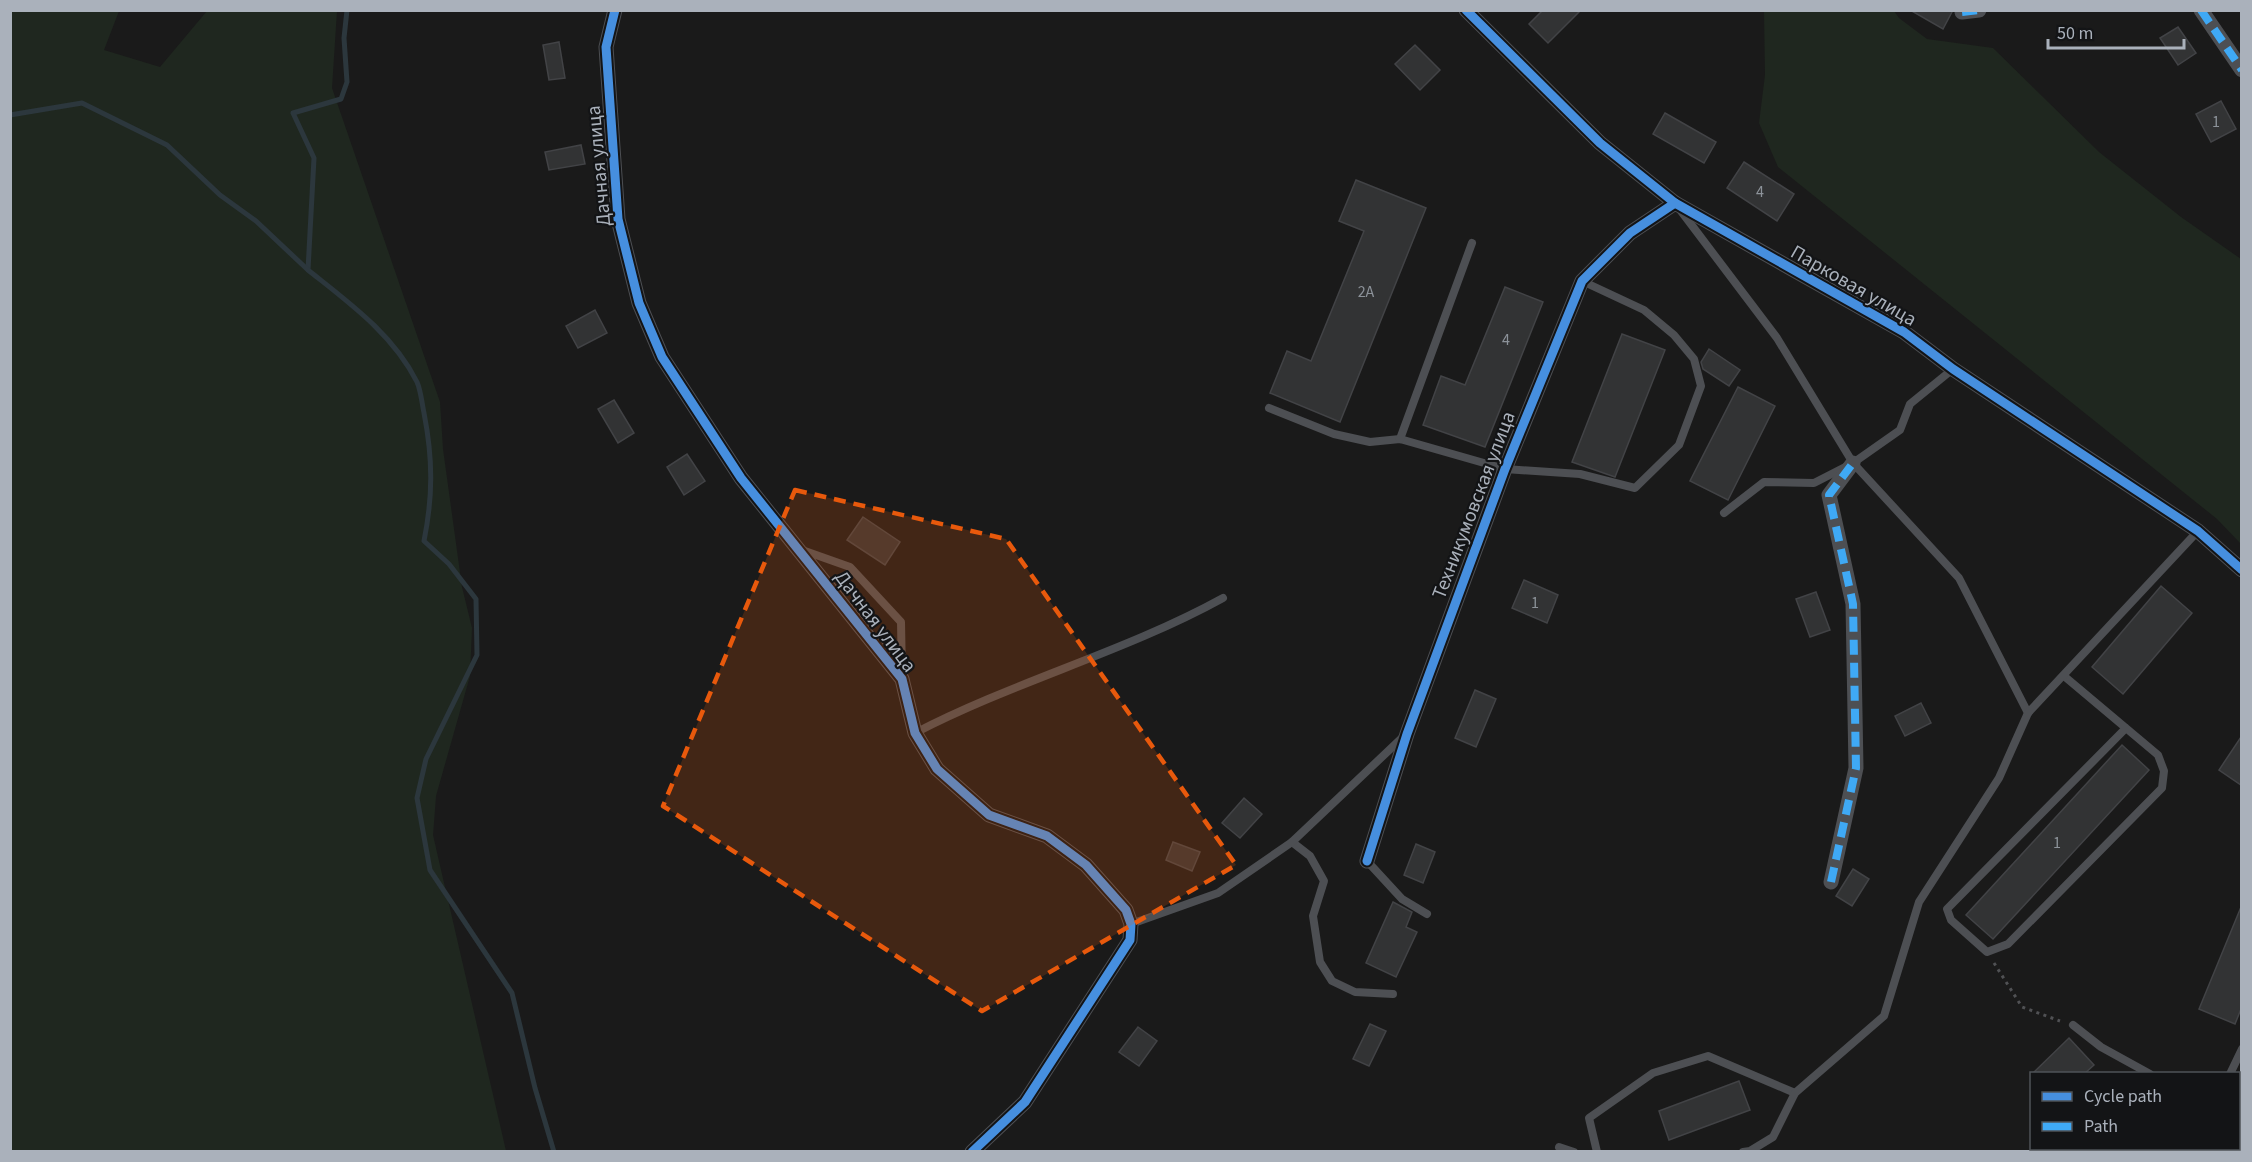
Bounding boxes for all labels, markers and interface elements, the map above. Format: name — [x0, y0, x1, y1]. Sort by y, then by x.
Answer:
scale bar — [2048, 12, 2184, 50]
text: 50 m — [2057, 21, 2093, 46]
street label: Дачная улица — [580, 104, 618, 228]
house number: 1 — [2212, 111, 2220, 133]
house number: 4 — [1756, 181, 1764, 203]
street label: Парковая улица — [1785, 238, 1922, 333]
house number: 2А — [1358, 281, 1375, 303]
house number: 4 — [1502, 329, 1510, 351]
street label: Техникумовская улица — [1425, 408, 1523, 603]
street label: Дачная улица — [828, 565, 923, 678]
house number: 1 — [1531, 592, 1539, 614]
house number: 1 — [2053, 832, 2061, 854]
legend — [2030, 1072, 2240, 1150]
text: Cycle path — [2084, 1084, 2162, 1109]
text: Path — [2084, 1114, 2118, 1139]

